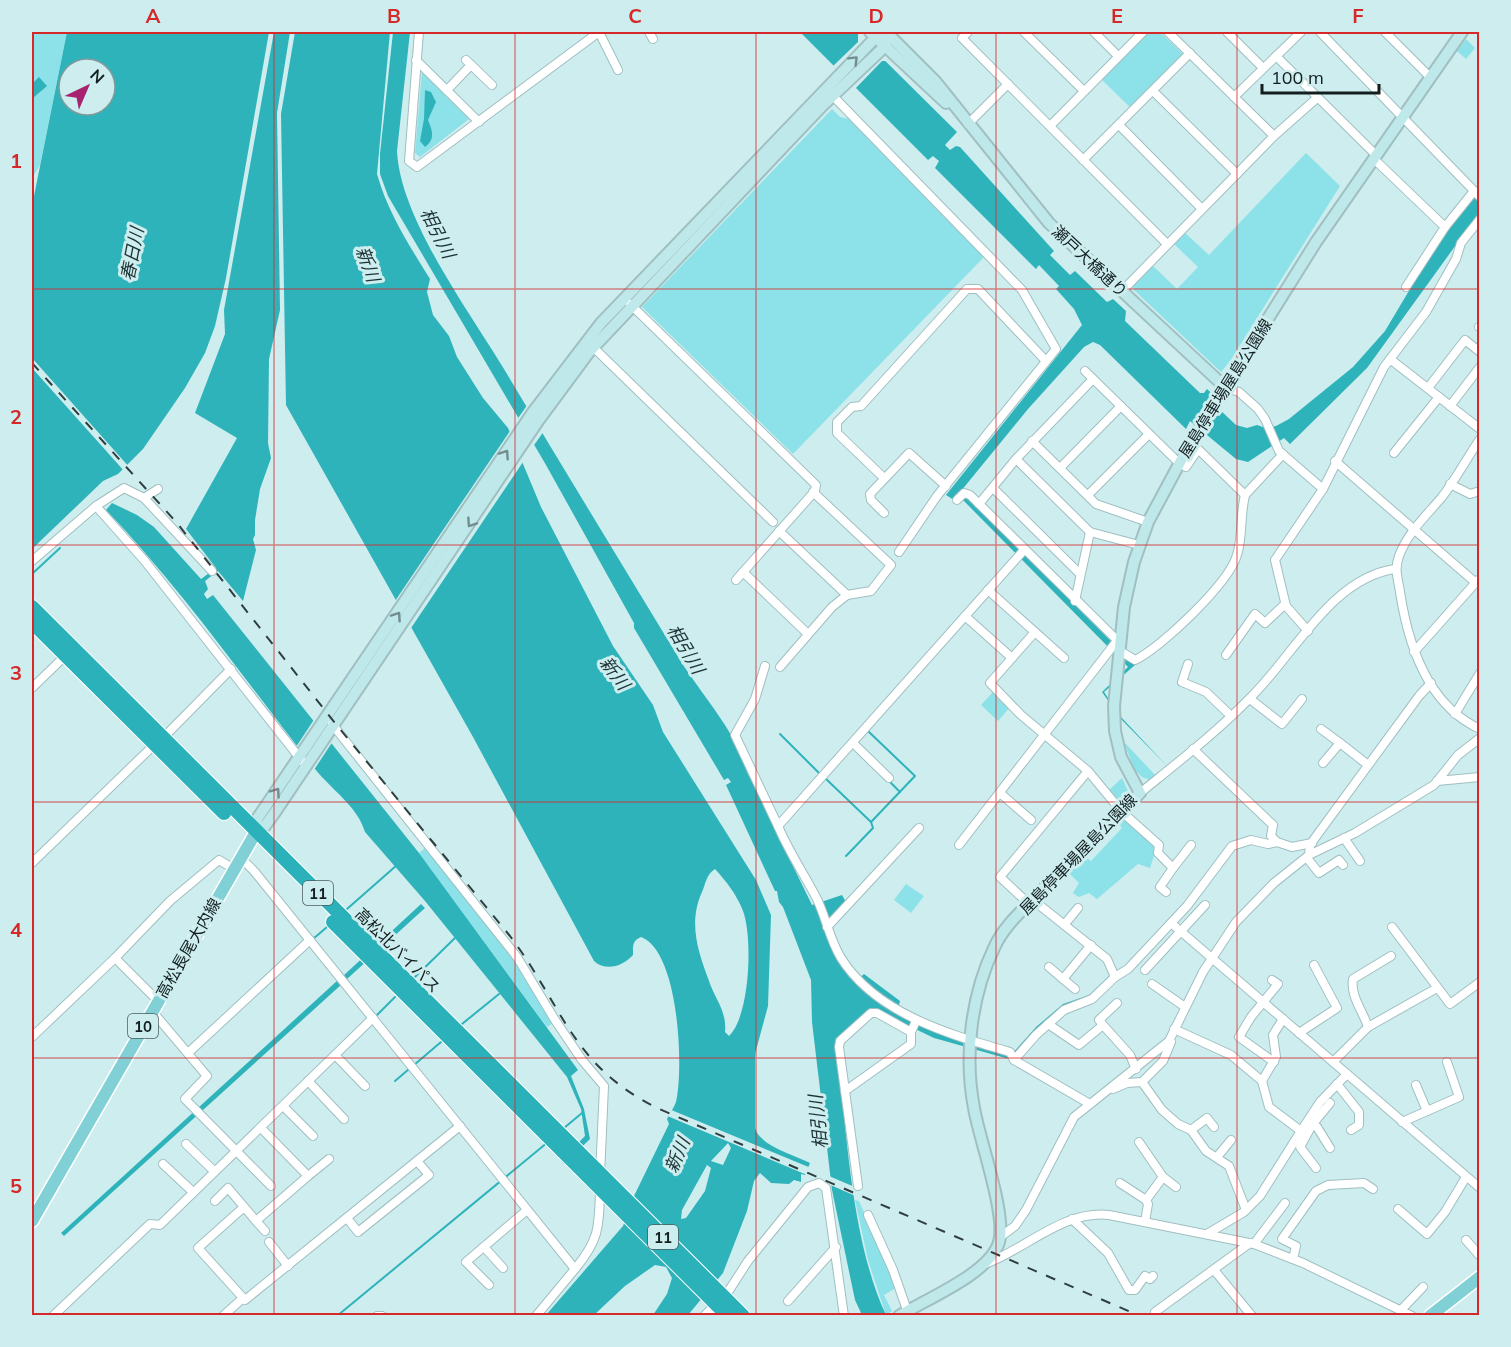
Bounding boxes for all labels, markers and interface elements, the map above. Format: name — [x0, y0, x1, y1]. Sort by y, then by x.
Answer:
text: A — [146, 3, 161, 28]
text: B — [387, 3, 401, 28]
text: C — [628, 3, 642, 28]
text: D — [868, 3, 884, 28]
text: E — [1111, 3, 1123, 28]
text: F — [1352, 3, 1364, 28]
one-way arrow — [847, 56, 858, 67]
north arrow — [57, 57, 117, 117]
scale bar — [1262, 57, 1379, 95]
text: N — [86, 65, 109, 88]
text: 100 m — [1271, 66, 1324, 89]
text: 1 — [10, 148, 22, 173]
water label: 相引川 — [415, 204, 461, 264]
street label: 瀬戸大橋通り — [1048, 221, 1132, 301]
water label: 春日川 — [116, 223, 149, 283]
water label: 新川 — [351, 243, 386, 287]
street label: 屋島停車場屋島公園線 — [1174, 315, 1276, 461]
text: 2 — [10, 404, 22, 429]
one-way arrow — [498, 449, 509, 460]
one-way arrow — [467, 516, 478, 527]
one-way arrow — [389, 611, 400, 622]
water label: 相引川 — [662, 620, 711, 680]
water label: 新川 — [595, 652, 636, 696]
text: 3 — [10, 660, 22, 685]
one-way arrow — [269, 788, 280, 799]
street label: 屋島停車場屋島公園線 — [1015, 790, 1141, 918]
road number: 11 — [303, 881, 333, 905]
street label: 高松長尾大内線 — [151, 894, 225, 1002]
street label: 高松北バイパス — [351, 903, 445, 997]
text: 4 — [10, 917, 22, 942]
road number: 10 — [128, 1014, 158, 1038]
water label: 相引川 — [804, 1092, 832, 1150]
water label: 新川 — [659, 1132, 695, 1176]
text: 5 — [10, 1173, 22, 1198]
road number: 11 — [648, 1225, 678, 1249]

